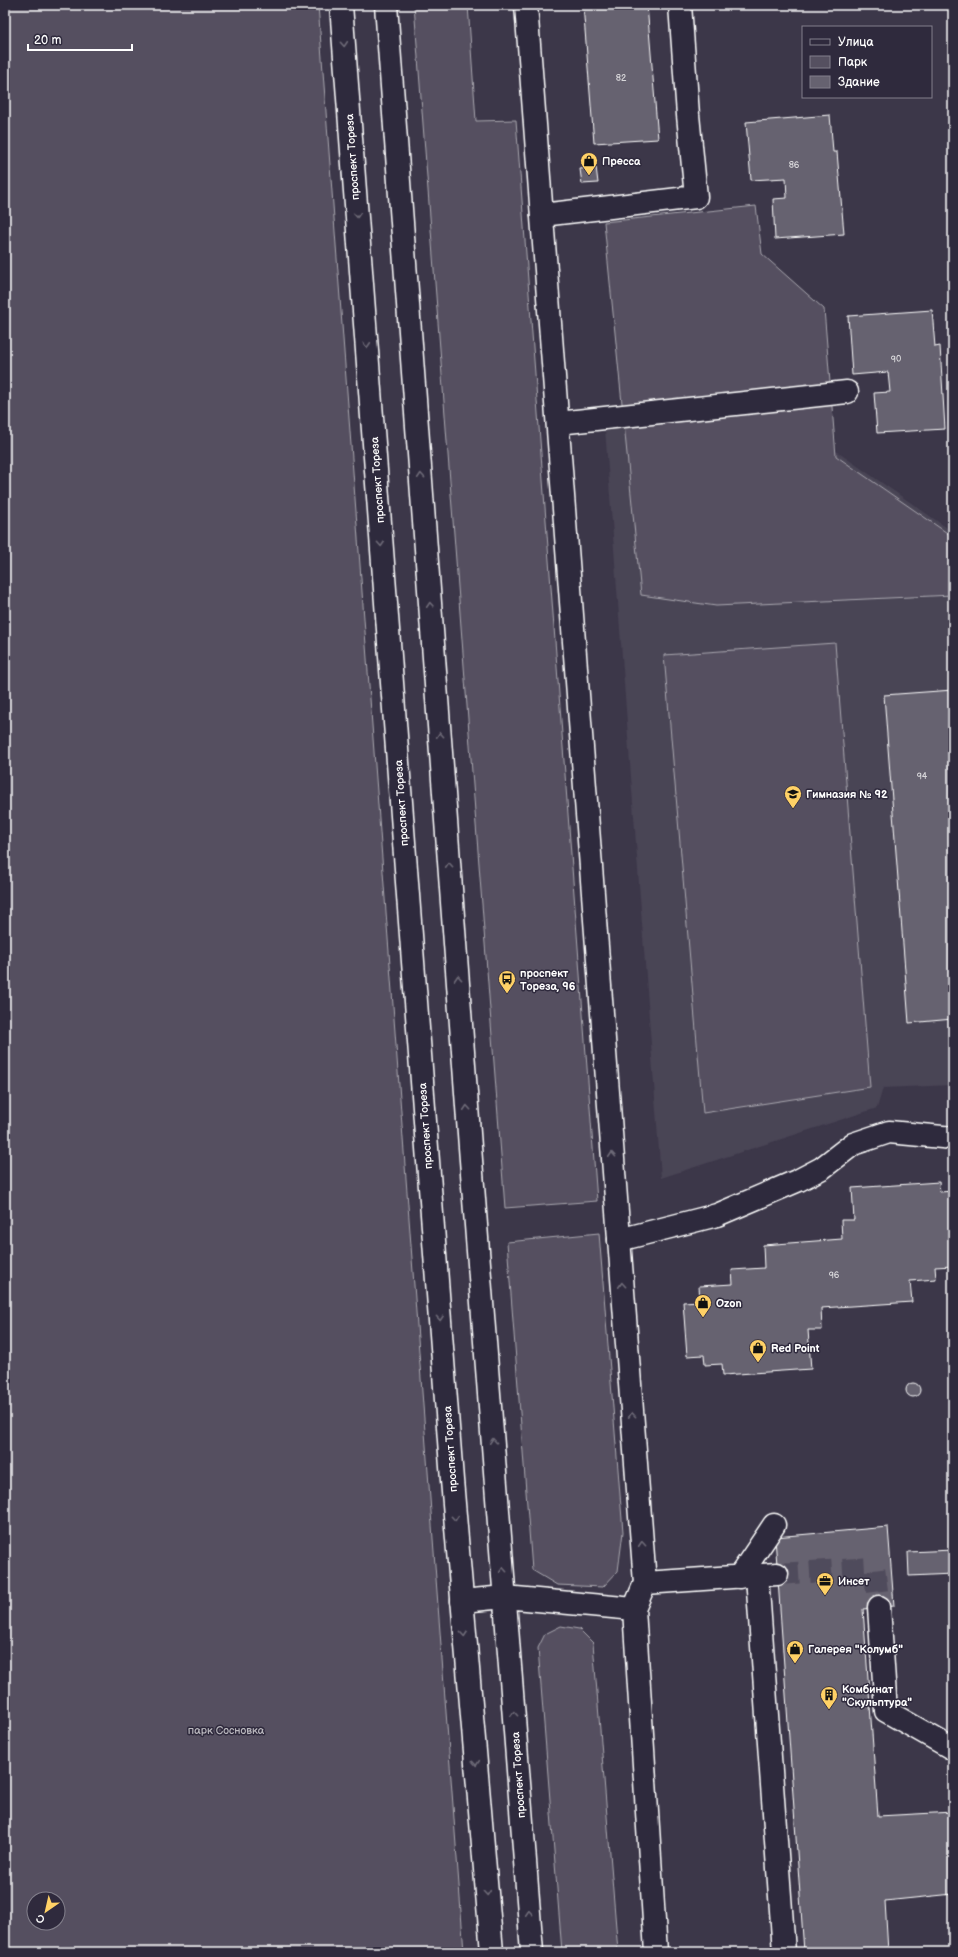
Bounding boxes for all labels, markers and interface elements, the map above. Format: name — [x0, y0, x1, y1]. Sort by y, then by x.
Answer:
scale bar — [28, 26, 132, 52]
legend — [802, 26, 932, 98]
text: 20 m — [34, 33, 61, 48]
text: Улица — [838, 35, 874, 50]
one-way arrow — [340, 41, 349, 47]
text: Парк — [838, 55, 868, 70]
house number: 82 — [616, 73, 627, 84]
text: Здание — [838, 75, 880, 90]
street label: проспект Тореза — [343, 113, 362, 201]
shop icon: Пресса — [579, 151, 599, 176]
place label: Пресса — [602, 155, 641, 168]
house number: 86 — [789, 160, 800, 171]
one-way arrow — [352, 212, 361, 218]
one-way arrow — [362, 342, 371, 348]
house number: 90 — [891, 354, 901, 365]
street label: проспект Тореза — [368, 436, 387, 524]
one-way arrow — [416, 473, 425, 479]
one-way arrow — [377, 541, 386, 548]
one-way arrow — [426, 602, 435, 608]
one-way arrow — [435, 732, 444, 738]
street label: проспект Тореза — [392, 759, 411, 847]
house number: 94 — [917, 771, 928, 782]
school or university icon: Гимназия № 92 — [783, 784, 803, 809]
place label: Гимназия № 92 — [806, 788, 888, 801]
one-way arrow — [445, 862, 454, 868]
place label: проспект Тореза, 96 — [520, 967, 576, 993]
bus stop icon: проспект Тореза, 96 — [497, 969, 517, 994]
one-way arrow — [453, 975, 462, 981]
street label: проспект Тореза — [416, 1082, 435, 1170]
one-way arrow — [463, 1105, 472, 1111]
one-way arrow — [608, 1152, 617, 1158]
house number: 96 — [829, 1270, 840, 1281]
one-way arrow — [618, 1282, 627, 1288]
shop icon: Ozon — [693, 1293, 713, 1318]
place label: Ozon — [716, 1297, 742, 1310]
one-way arrow — [435, 1315, 444, 1321]
shop icon: Red Point — [748, 1338, 768, 1363]
place label: Red Point — [771, 1342, 820, 1355]
street label: проспект Тореза — [441, 1405, 460, 1493]
one-way arrow — [627, 1412, 636, 1418]
one-way arrow — [488, 1437, 497, 1444]
one-way arrow — [450, 1515, 459, 1521]
one-way arrow — [637, 1541, 646, 1547]
one-way arrow — [498, 1567, 507, 1573]
office icon: Инсет — [815, 1571, 835, 1596]
place label: Инсет — [838, 1575, 870, 1588]
one-way arrow — [460, 1631, 469, 1637]
shop icon: Галерея "Колумб" — [785, 1639, 805, 1664]
place label: Галерея "Колумб" — [808, 1643, 903, 1656]
place label: Комбинат "Скульптура" — [842, 1683, 912, 1709]
building icon: Комбинат "Скульптура" — [819, 1685, 839, 1710]
one-way arrow — [509, 1711, 518, 1717]
park label: парк Сосновка — [188, 1724, 265, 1737]
street label: проспект Тореза — [509, 1731, 528, 1819]
one-way arrow — [471, 1760, 480, 1766]
one-way arrow — [483, 1890, 492, 1896]
north arrow — [26, 1891, 66, 1931]
one-way arrow — [525, 1910, 534, 1916]
text: С — [34, 1911, 47, 1926]

